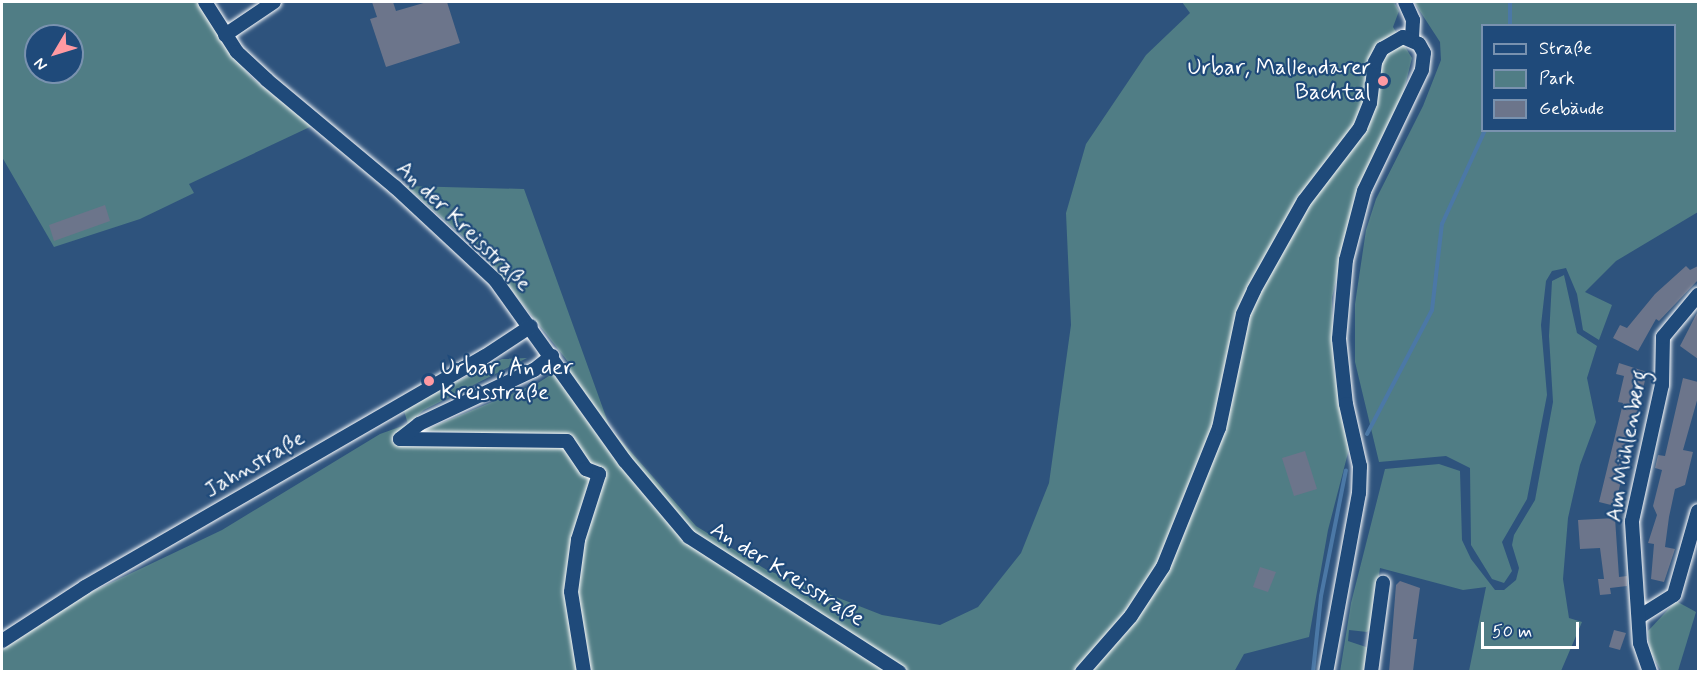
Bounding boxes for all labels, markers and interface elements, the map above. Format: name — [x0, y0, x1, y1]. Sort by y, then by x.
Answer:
north arrow — [24, 24, 84, 84]
legend — [1481, 24, 1676, 132]
text: Straße — [1539, 37, 1592, 61]
text: N — [29, 53, 53, 75]
place label: Urbar, Mallendarer Bachtal — [1187, 55, 1371, 106]
text: Park — [1539, 67, 1575, 91]
marker: Urbar, Mallendarer Bachtal — [1376, 74, 1390, 88]
text: Gebäude — [1539, 97, 1604, 121]
street label: An der Kreisstraße — [391, 157, 535, 297]
place label: Urbar, An der Kreisstraße — [441, 355, 571, 406]
street label: Am Mühlenberg — [1602, 369, 1654, 523]
marker: Urbar, An der Kreisstraße — [422, 374, 436, 388]
street label: Jahnstraße — [200, 426, 310, 504]
street label: An der Kreisstraße — [706, 517, 868, 633]
scale bar — [1484, 610, 1582, 648]
text: 50 m — [1492, 620, 1532, 644]

